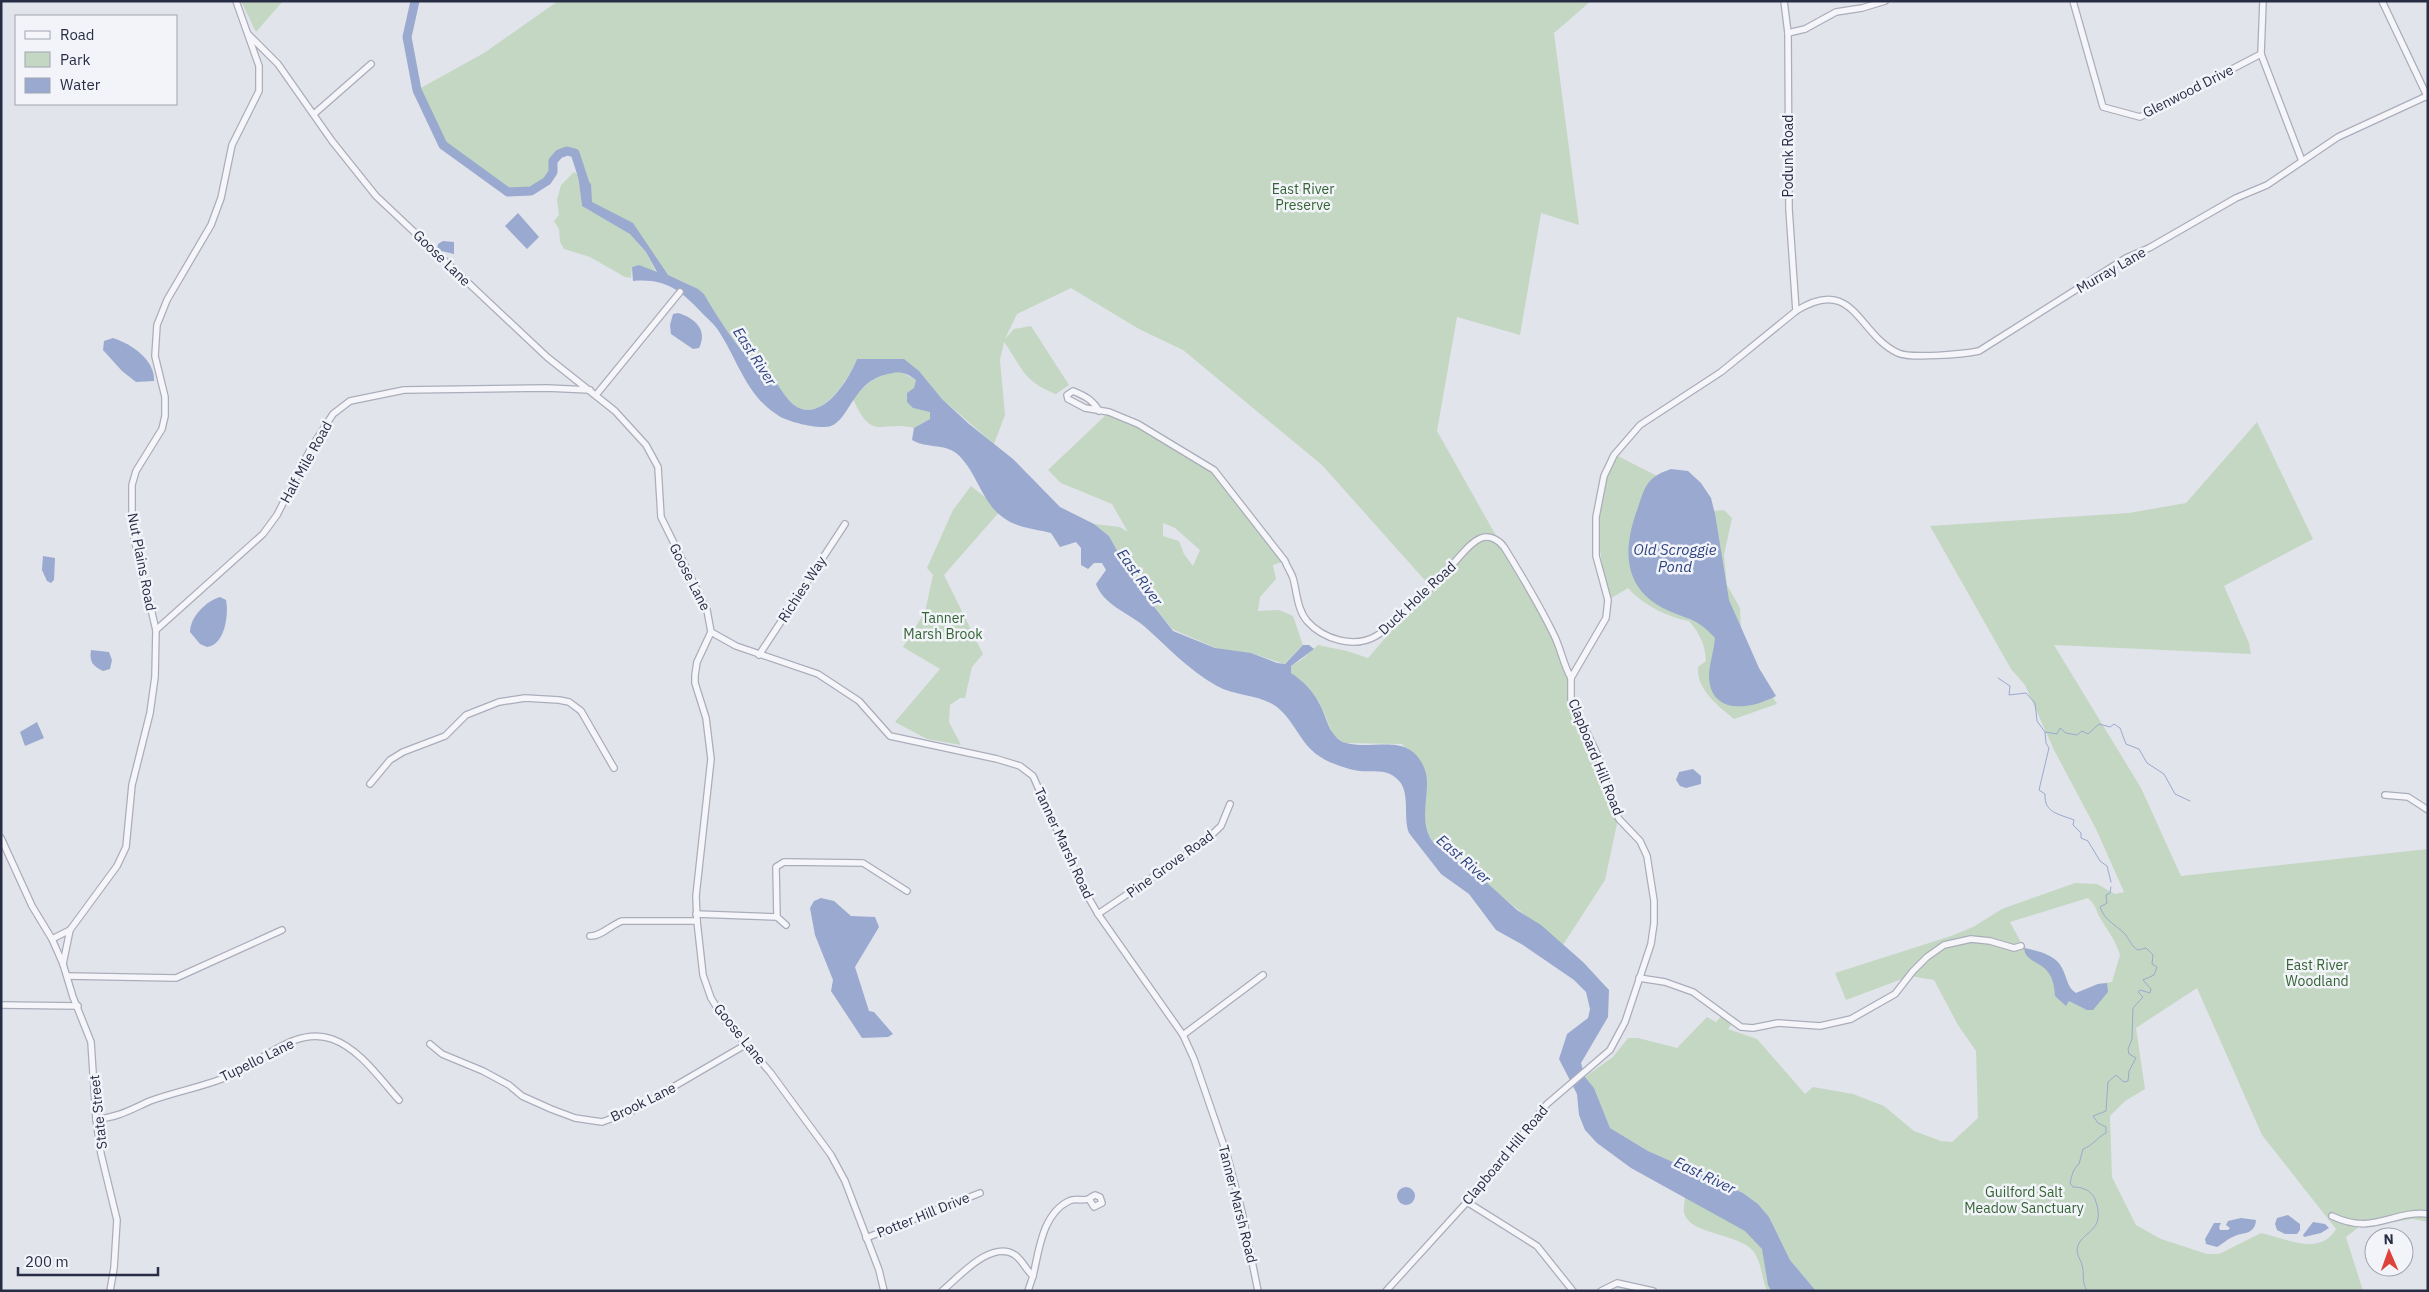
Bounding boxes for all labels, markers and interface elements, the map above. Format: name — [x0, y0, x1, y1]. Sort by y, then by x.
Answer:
legend — [15, 15, 178, 105]
text: Road — [60, 25, 95, 44]
text: Park — [60, 50, 90, 69]
street label: Glenwood Drive — [2140, 60, 2237, 122]
text: Water — [60, 75, 101, 94]
street label: Podunk Road — [1779, 115, 1797, 197]
park label: East River Preserve — [1272, 180, 1334, 214]
street label: Goose Lane — [409, 226, 475, 290]
street label: Murray Lane — [2073, 243, 2149, 297]
water label: East River — [729, 323, 781, 389]
street label: Half Mile Road — [276, 418, 336, 506]
street label: Nut Plains Road — [124, 511, 160, 613]
street label: Goose Lane — [665, 540, 715, 614]
water label: Old Scroggie Pond — [1634, 540, 1717, 576]
water label: East River — [1113, 545, 1167, 610]
street label: Richies Way — [774, 552, 830, 626]
street label: Duck Hole Road — [1374, 557, 1460, 639]
park label: Tanner Marsh Brook — [903, 609, 983, 643]
street label: Clapboard Hill Road — [1564, 696, 1628, 818]
street label: Tanner Marsh Road — [1030, 784, 1098, 902]
street label: Pine Grove Road — [1123, 826, 1217, 902]
water label: East River — [1433, 830, 1495, 888]
park label: East River Woodland — [2285, 956, 2349, 990]
street label: Goose Lane — [710, 1000, 770, 1068]
street label: Tupello Lane — [217, 1034, 297, 1086]
street label: State Street — [85, 1074, 111, 1150]
street label: Brook Lane — [607, 1078, 679, 1126]
street label: Clapboard Hill Road — [1458, 1102, 1552, 1208]
street label: Tanner Marsh Road — [1215, 1143, 1261, 1265]
water label: East River — [1671, 1152, 1739, 1198]
park label: Guilford Salt Meadow Sanctuary — [1964, 1183, 2084, 1217]
street label: Potter Hill Drive — [874, 1188, 972, 1242]
north arrow — [2364, 1227, 2414, 1277]
text: N — [2383, 1230, 2394, 1248]
scale bar — [18, 1244, 158, 1276]
text: 200 m — [25, 1252, 69, 1271]

